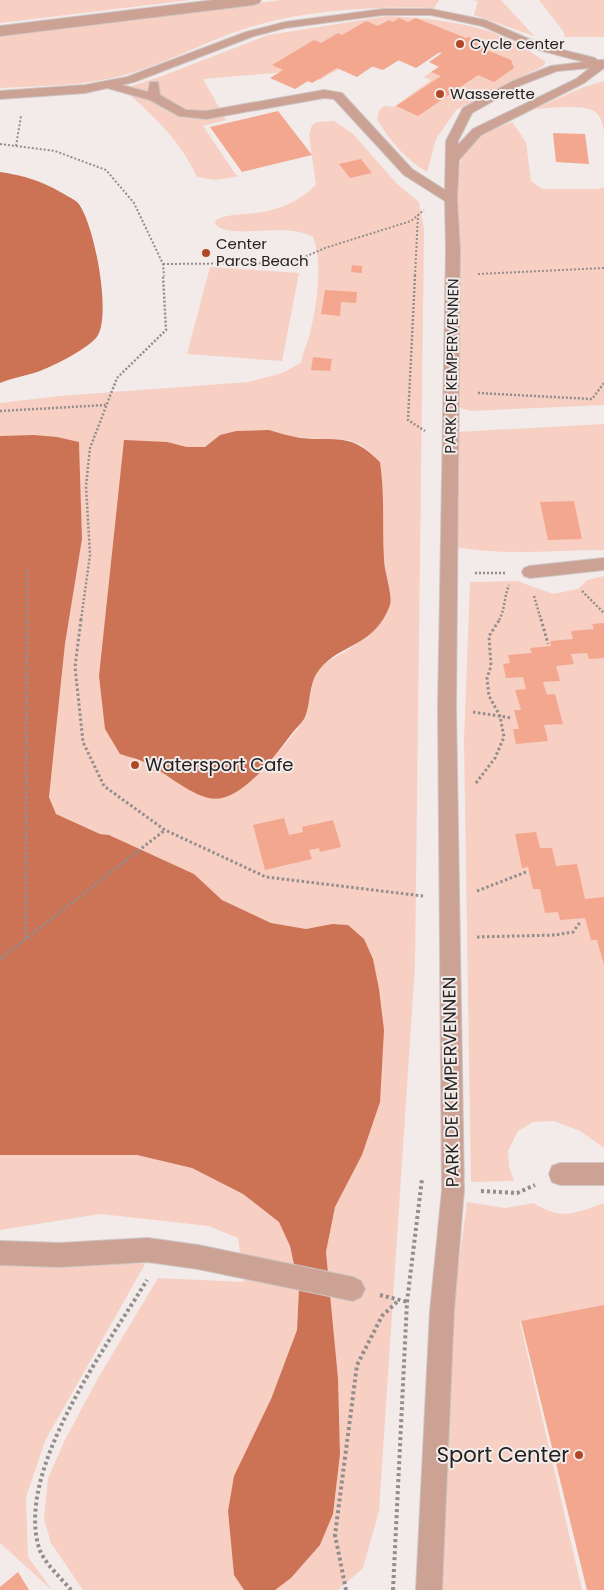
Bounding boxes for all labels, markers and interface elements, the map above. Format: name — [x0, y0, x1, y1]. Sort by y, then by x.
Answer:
place label: Cycle center — [470, 33, 565, 54]
marker: Cycle center — [454, 38, 466, 50]
place label: Wasserette — [450, 83, 535, 104]
marker: Wasserette — [434, 88, 446, 100]
place label: Center Parcs Beach — [216, 233, 309, 271]
marker: Center Parcs Beach — [200, 247, 212, 259]
street label: PARK DE KEMPERVENNEN — [439, 278, 464, 454]
place label: Watersport Cafe — [145, 752, 293, 777]
marker: Watersport Cafe — [129, 759, 141, 771]
street label: PARK DE KEMPERVENNEN — [436, 977, 465, 1187]
place label: Sport Center — [437, 1440, 569, 1469]
marker: Sport Center — [573, 1449, 585, 1461]

